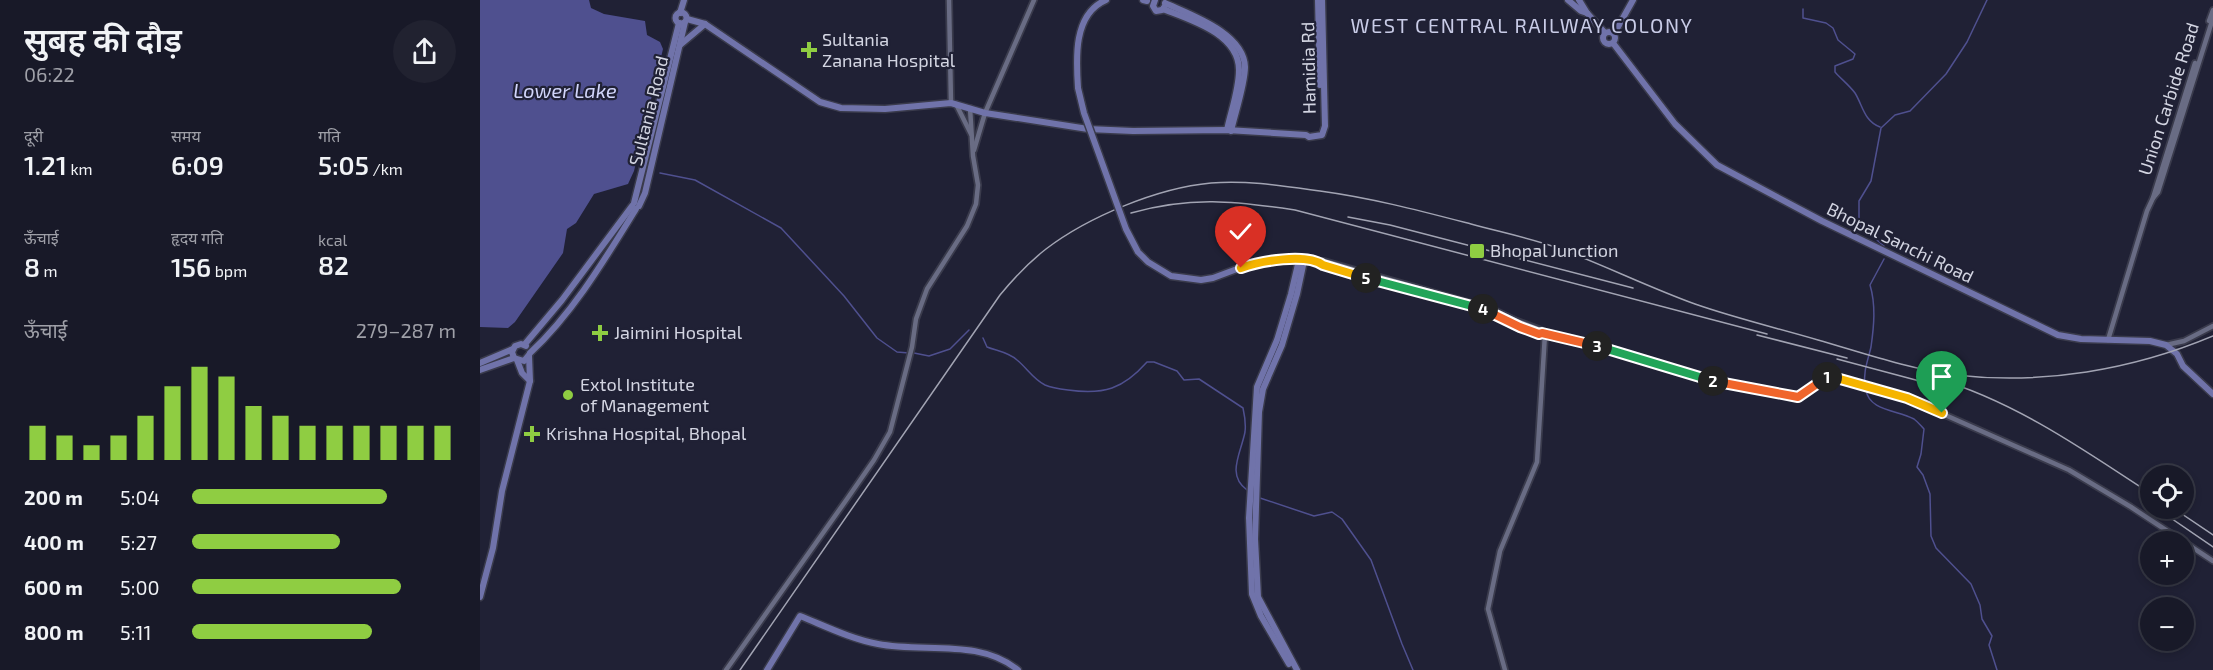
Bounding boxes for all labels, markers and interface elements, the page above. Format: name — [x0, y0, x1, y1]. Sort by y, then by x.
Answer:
district label: WEST CENTRAL RAILWAY COLONY — [1351, 13, 1693, 37]
text: सुबह की दौड़ — [24, 19, 182, 59]
button: share — [393, 20, 456, 83]
street label: Union Carbide Road — [2133, 20, 2203, 178]
street label: Hamidia Rd — [1296, 22, 1320, 114]
place label: Sultania Zanana Hospital — [822, 28, 956, 71]
marker: Sultania Zanana Hospital — [800, 41, 818, 59]
street label: Sultania Road — [624, 53, 672, 168]
text: 06:22 — [24, 62, 75, 86]
water label: Lower Lake — [513, 78, 617, 102]
text: दूरी — [24, 126, 43, 145]
text: समय — [171, 126, 201, 145]
text: गति — [318, 126, 340, 145]
text: 1.21 — [24, 149, 67, 180]
text: 6:09 — [171, 149, 224, 180]
text: 5:05 — [318, 149, 369, 180]
text: km — [67, 159, 93, 178]
text: /km — [369, 159, 403, 178]
street label: Bhopal Sanchi Road — [1823, 197, 1977, 287]
pin — [1215, 206, 1266, 268]
icon: check — [1224, 215, 1257, 248]
text: ऊँचाई — [24, 228, 59, 247]
text: हृदय गति — [171, 228, 223, 247]
text: kcal — [318, 230, 347, 249]
place label: Bhopal Junction — [1490, 239, 1618, 261]
marker: Bhopal Junction — [1468, 242, 1486, 260]
text: 82 — [318, 249, 349, 280]
text: 8 — [24, 251, 40, 282]
text: 156 — [171, 251, 211, 282]
text: m — [40, 261, 58, 280]
text: bpm — [211, 261, 247, 280]
pin: 5 — [1351, 263, 1381, 293]
text: 5 — [1362, 268, 1370, 287]
pin: 4 — [1468, 294, 1498, 324]
text: 4 — [1478, 299, 1488, 318]
text: ऊँचाई — [24, 318, 67, 342]
text: 279–287 m — [356, 318, 456, 342]
place label: Jaimini Hospital — [614, 321, 743, 343]
marker: Jaimini Hospital — [591, 324, 609, 342]
pin: 3 — [1582, 331, 1612, 361]
text: 3 — [1592, 336, 1602, 355]
pin — [1916, 351, 1967, 413]
icon: arrive — [1925, 360, 1958, 393]
pin: 1 — [1812, 362, 1842, 392]
pin: 2 — [1698, 366, 1728, 396]
text: 1 — [1824, 367, 1830, 386]
text: 2 — [1708, 371, 1718, 390]
place label: Extol Institute of Management — [580, 373, 709, 416]
marker: Extol Institute of Management — [561, 388, 575, 402]
place label: Krishna Hospital, Bhopal — [546, 422, 747, 444]
marker: Krishna Hospital, Bhopal — [523, 425, 541, 443]
map controls — [2140, 465, 2194, 651]
button: locate — [2140, 465, 2194, 519]
text: 200 m — [24, 485, 83, 509]
text: 5:04 — [120, 485, 160, 509]
text: 400 m — [24, 530, 84, 554]
text: 5:27 — [120, 530, 157, 554]
button: + — [2140, 531, 2194, 585]
text: 600 m — [24, 575, 83, 599]
text: 5:00 — [120, 575, 160, 599]
button: − — [2140, 597, 2194, 651]
text: 800 m — [24, 620, 84, 644]
text: 5:11 — [120, 620, 151, 644]

